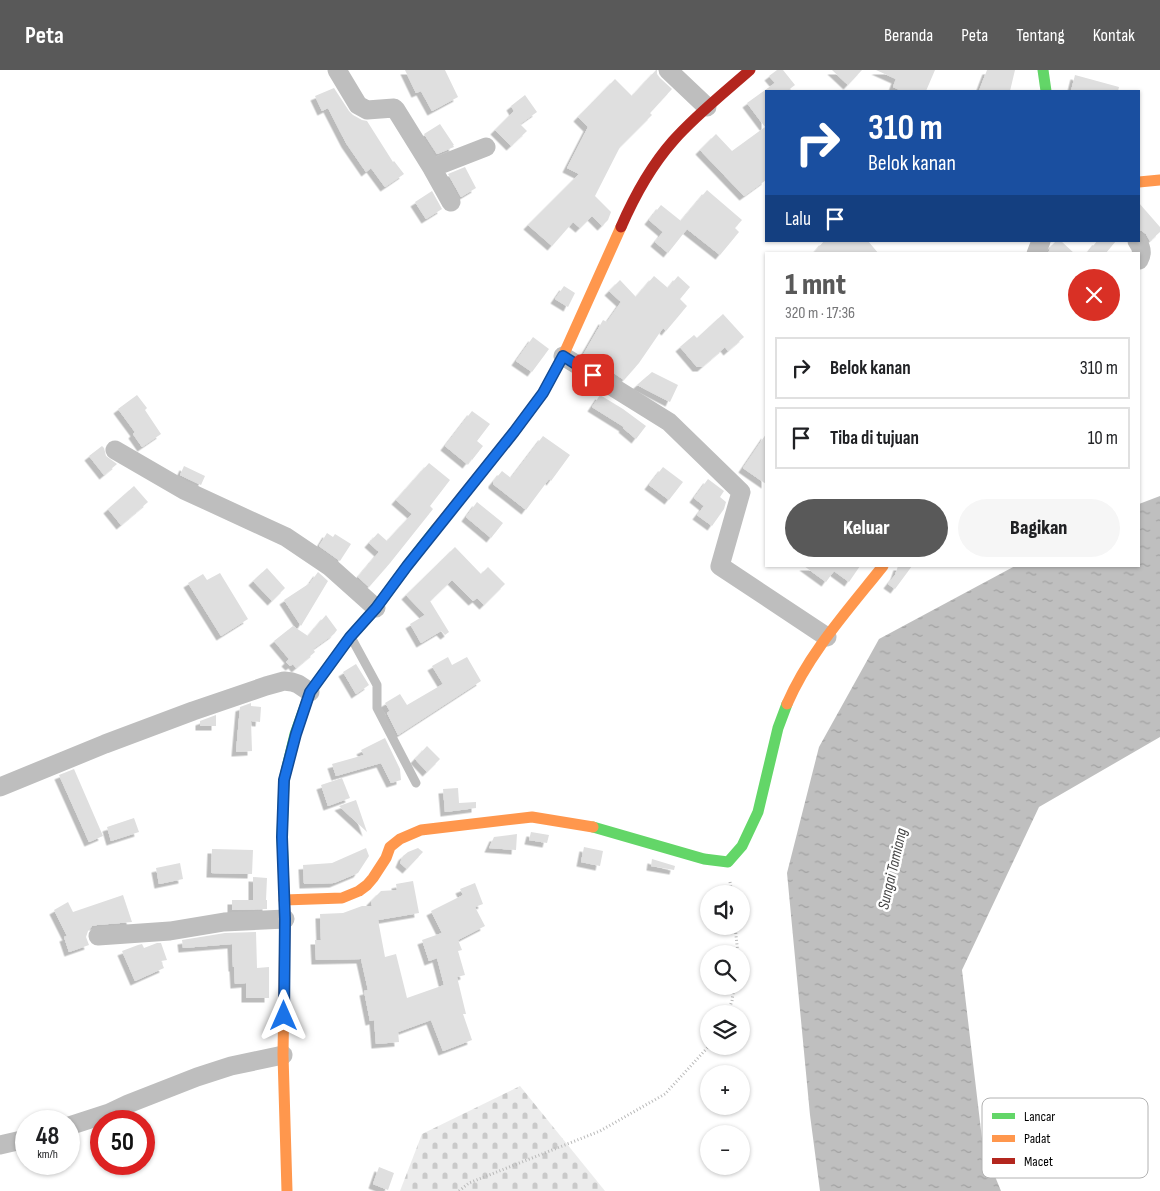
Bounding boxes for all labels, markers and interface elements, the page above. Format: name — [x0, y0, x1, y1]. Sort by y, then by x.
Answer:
text: Peta — [25, 21, 64, 50]
text: Beranda — [884, 25, 933, 46]
text: Peta — [961, 25, 988, 46]
text: Tentang — [1016, 25, 1065, 46]
text: Kontak — [1093, 25, 1135, 46]
text: 310 m — [868, 107, 943, 150]
icon: right — [785, 110, 850, 175]
text: Belok kanan — [868, 150, 956, 177]
icon: arrive — [821, 205, 849, 233]
text: Lalu — [785, 208, 811, 231]
text: 1 mnt — [785, 267, 846, 303]
button: close — [1068, 269, 1120, 321]
text: 320 m · 17:36 — [785, 304, 855, 323]
pin — [572, 354, 614, 396]
icon: right — [787, 354, 815, 382]
text: Belok kanan — [830, 357, 911, 380]
text: 310 m — [1080, 357, 1118, 380]
icon: arrive — [579, 361, 607, 389]
icon: arrive — [787, 424, 815, 452]
text: Tiba di tujuan — [830, 427, 919, 450]
text: 10 m — [1088, 427, 1118, 450]
button: Keluar — [785, 499, 948, 557]
button: Bagikan — [958, 499, 1120, 557]
water label: Sungai Tamiang — [874, 826, 912, 911]
map controls — [700, 885, 750, 1175]
button: sound — [700, 885, 750, 935]
button: search — [700, 945, 750, 995]
position arrow — [257, 989, 309, 1041]
button: layers — [700, 1005, 750, 1055]
button: + — [700, 1065, 750, 1115]
legend — [982, 1098, 1148, 1178]
text: Lancar — [1024, 1108, 1055, 1125]
speed limit sign: 50 — [90, 1110, 155, 1175]
text: 48 — [36, 1121, 59, 1152]
button: − — [700, 1125, 750, 1175]
text: Padat — [1024, 1130, 1051, 1147]
text: km/h — [37, 1147, 58, 1162]
text: Macet — [1024, 1153, 1053, 1170]

